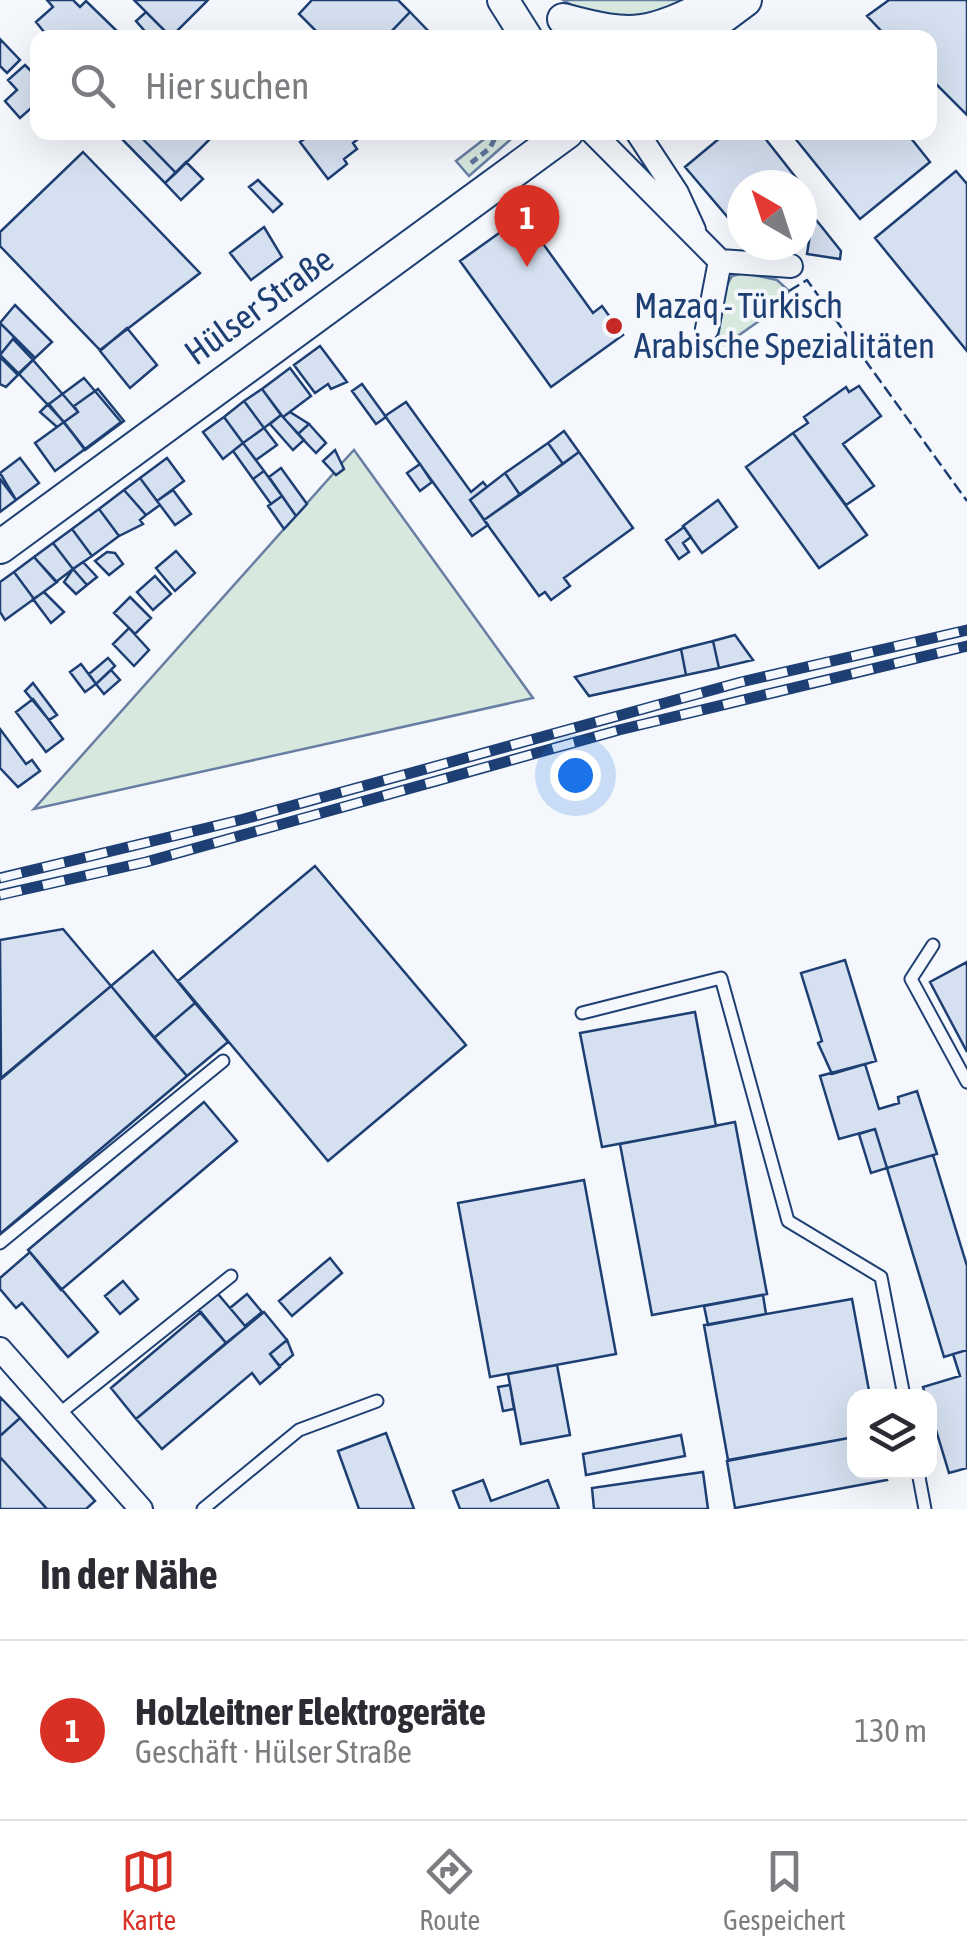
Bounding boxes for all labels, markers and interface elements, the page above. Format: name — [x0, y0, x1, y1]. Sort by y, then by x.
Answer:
search box — [30, 30, 937, 140]
icon: search — [65, 58, 120, 113]
text: Hier suchen — [145, 64, 309, 107]
north arrow — [727, 170, 817, 260]
pin: 1 — [494, 184, 560, 267]
street label: Hülser Straße — [177, 238, 340, 372]
place label: Mazaq - Türkisch Arabische Spezialitäten — [634, 285, 935, 365]
marker: Mazaq - Türkisch Arabische Spezialitäten — [603, 315, 625, 337]
your location — [550, 750, 601, 801]
map controls — [847, 1389, 937, 1479]
button: layers — [847, 1389, 937, 1479]
text: In der Nähe — [40, 1550, 218, 1598]
text: Holzleitner Elektrogeräte — [135, 1690, 486, 1733]
text: 1 — [65, 1712, 80, 1749]
text: 130 m — [854, 1712, 927, 1749]
text: Geschäft · Hülser Straße — [135, 1733, 412, 1770]
tab: Karte — [121, 1844, 176, 1936]
tab: Route — [419, 1844, 480, 1936]
tab: Gespeichert — [723, 1844, 846, 1936]

